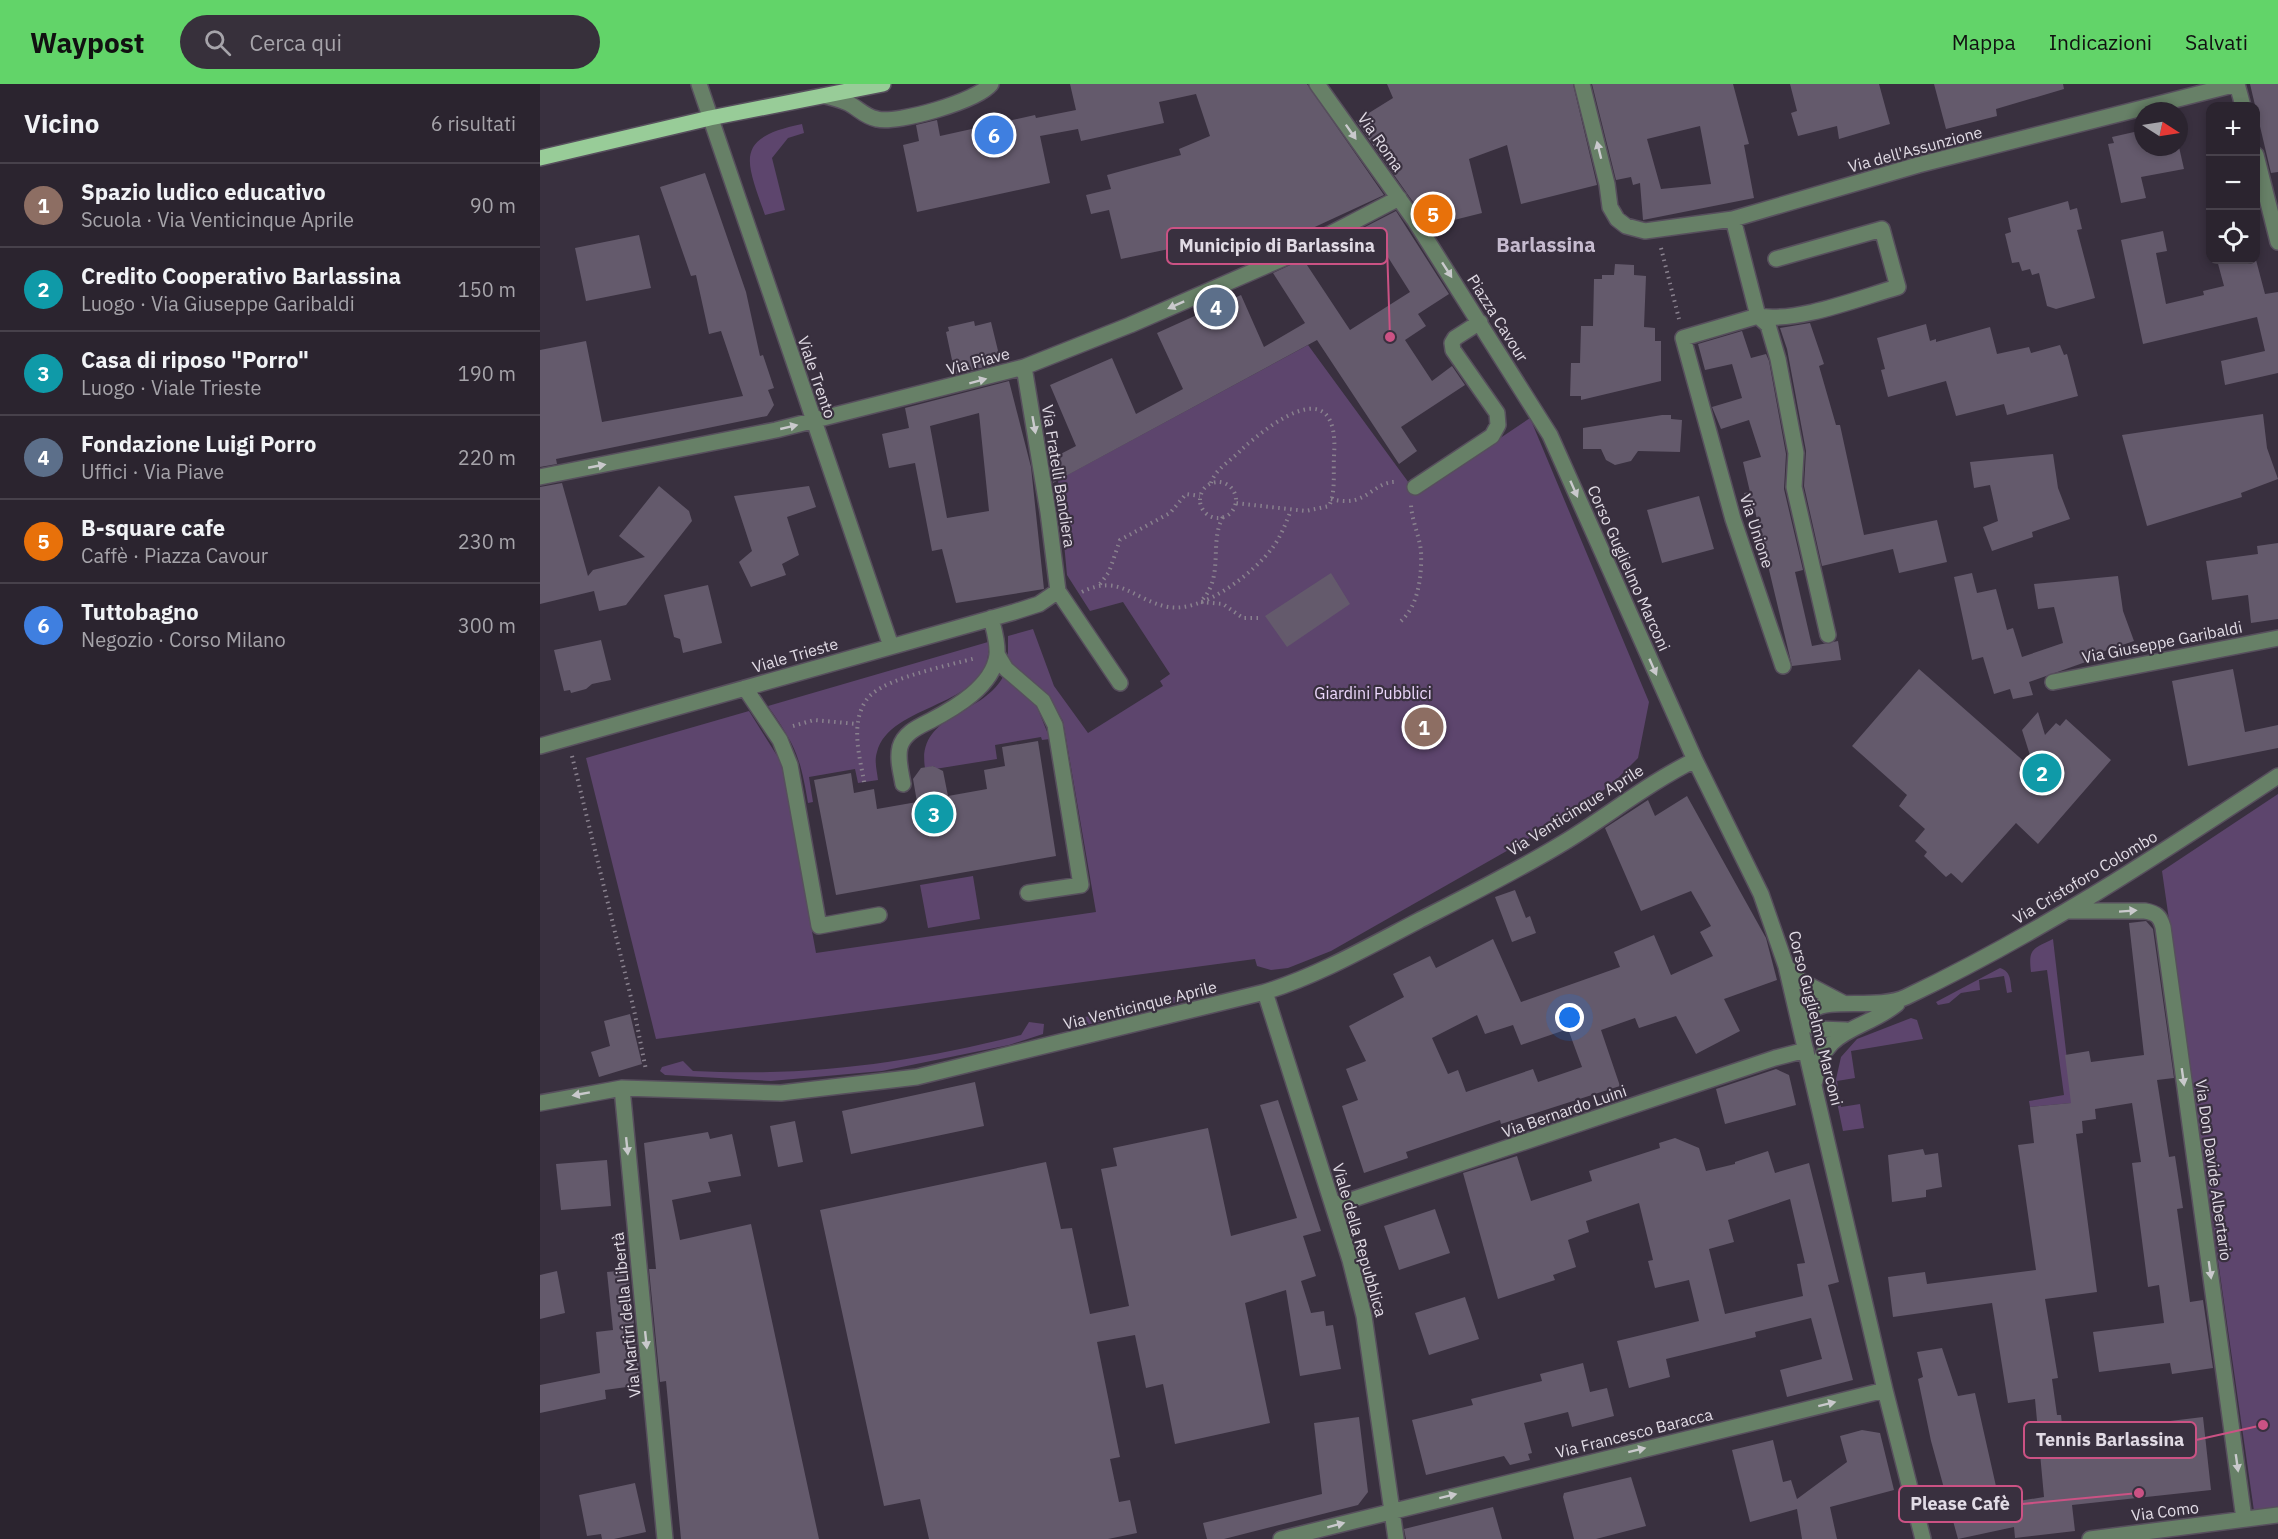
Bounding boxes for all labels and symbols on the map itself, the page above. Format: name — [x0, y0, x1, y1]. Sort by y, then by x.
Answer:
north arrow — [2134, 102, 2188, 156]
street label: Via Roma — [1353, 109, 1409, 176]
pin: 6 — [974, 112, 1014, 158]
street label: Via dell'Assunzione — [1846, 121, 1984, 177]
one-way arrow — [1345, 123, 1357, 139]
one-way arrow — [1593, 141, 1603, 159]
pin: 5 — [1414, 192, 1452, 236]
callout: Municipio di Barlassina — [1167, 228, 1387, 264]
district label: Barlassina — [1496, 231, 1596, 258]
text: Municipio di Barlassina — [1179, 234, 1375, 257]
one-way arrow — [1441, 262, 1453, 278]
street label: Piazza Cavour — [1463, 271, 1533, 366]
pin: 4 — [1196, 284, 1236, 330]
one-way arrow — [1166, 300, 1184, 310]
street label: Viale Trento — [794, 333, 840, 421]
street label: Via Piave — [944, 343, 1012, 379]
one-way arrow — [969, 375, 987, 385]
street label: Via Fratelli Bandiera — [1038, 403, 1080, 549]
one-way arrow — [1030, 416, 1039, 435]
one-way arrow — [779, 422, 798, 432]
one-way arrow — [588, 461, 607, 470]
one-way arrow — [1569, 480, 1579, 498]
street label: Corso Guglielmo Marconi — [1583, 482, 1675, 654]
street label: Via Unione — [1736, 491, 1778, 571]
street label: Via Giuseppe Garibaldi — [2080, 617, 2244, 667]
street label: Viale Trieste — [750, 633, 840, 677]
one-way arrow — [1649, 658, 1658, 675]
park label: Giardini Pubblici — [1314, 683, 1432, 703]
pin: 1 — [1404, 704, 1444, 750]
pin: 2 — [2022, 750, 2062, 796]
street label: Via Venticinque Aprile — [1503, 760, 1647, 860]
pin: 3 — [914, 792, 954, 836]
street label: Via Cristoforo Colombo — [2009, 826, 2161, 928]
one-way arrow — [2119, 907, 2138, 916]
street label: Corso Guglielmo Marconi — [1785, 929, 1847, 1107]
street label: Via Venticinque Aprile — [1061, 976, 1219, 1034]
your location — [1555, 1003, 1584, 1032]
one-way arrow — [2178, 1068, 2188, 1087]
street label: Via Don Davide Albertario — [2191, 1078, 2237, 1262]
street label: Via Bernardo Luini — [1499, 1080, 1629, 1142]
one-way arrow — [571, 1090, 590, 1099]
one-way arrow — [622, 1137, 632, 1156]
street label: Viale della Repubblica — [1328, 1161, 1392, 1320]
street label: Via Martiri della Libertà — [607, 1231, 645, 1399]
one-way arrow — [2206, 1261, 2215, 1280]
one-way arrow — [641, 1331, 651, 1350]
one-way arrow — [1818, 1399, 1836, 1409]
street label: Via Francesco Baracca — [1553, 1404, 1715, 1462]
callout: Tennis Barlassina — [2024, 1422, 2196, 1458]
text: Tennis Barlassina — [2036, 1428, 2184, 1451]
one-way arrow — [1628, 1445, 1647, 1455]
one-way arrow — [2233, 1454, 2242, 1473]
callout: Please Cafè — [1899, 1486, 2022, 1522]
one-way arrow — [1439, 1491, 1457, 1501]
text: Please Cafè — [1910, 1492, 2010, 1515]
street label: Via Como — [2130, 1497, 2200, 1525]
one-way arrow — [1327, 1519, 1345, 1529]

